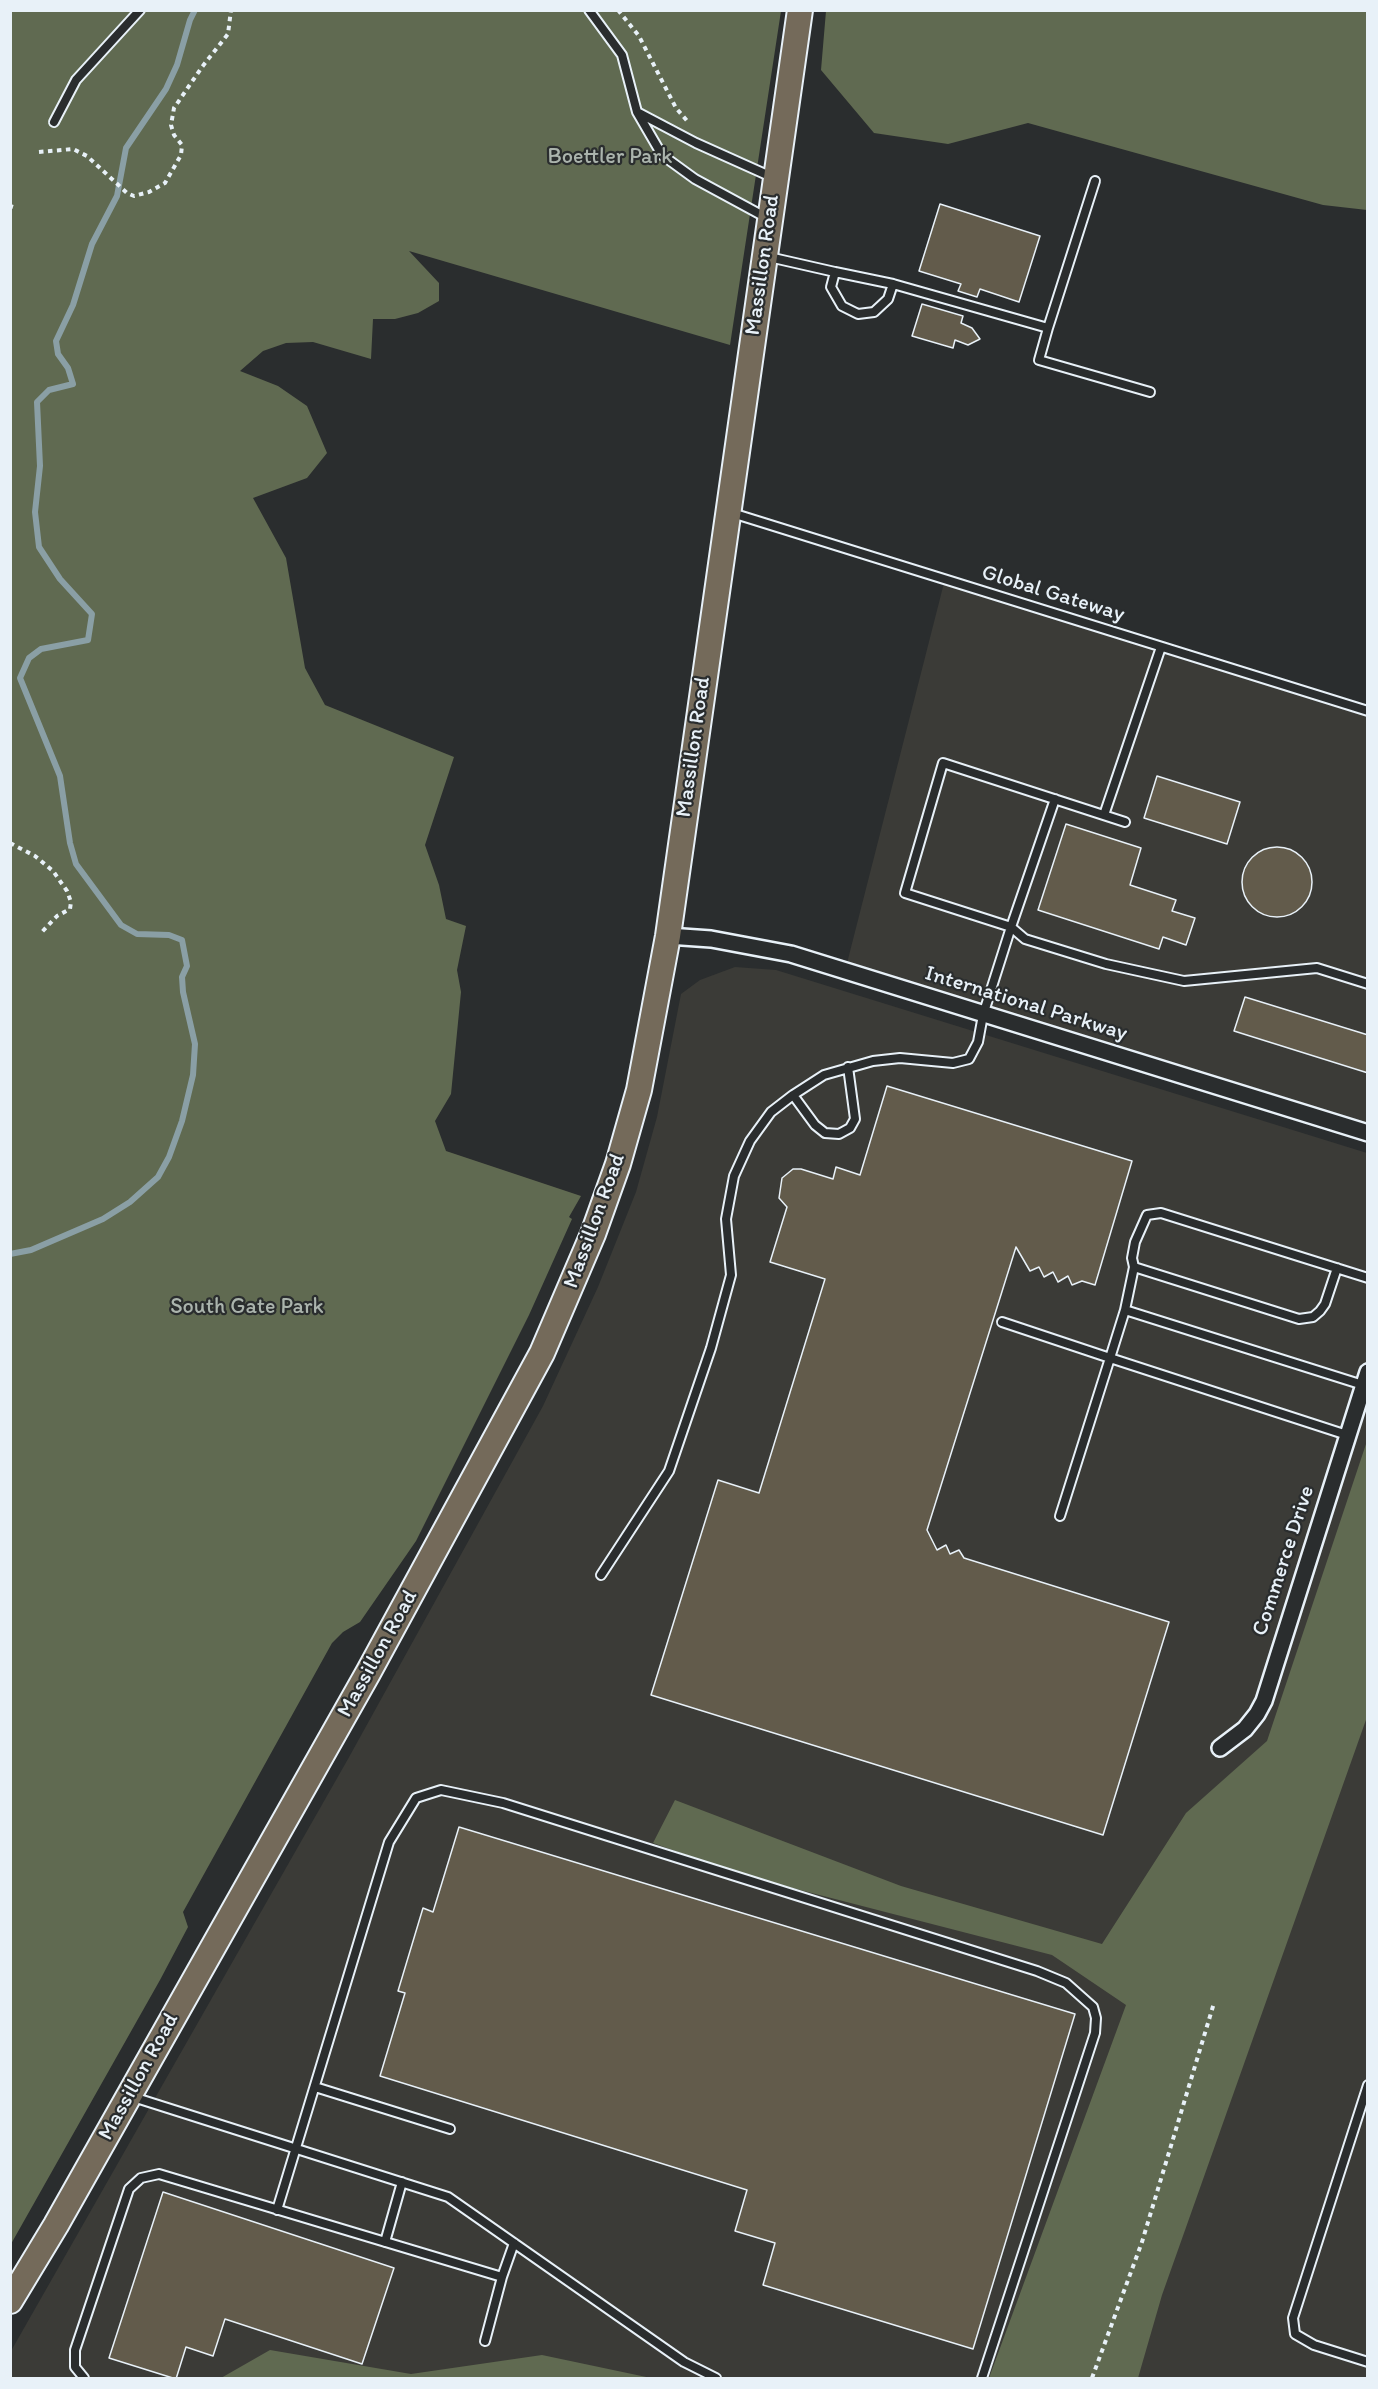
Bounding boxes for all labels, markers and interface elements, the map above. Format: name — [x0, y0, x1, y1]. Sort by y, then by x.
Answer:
park label: Boettler Park — [548, 144, 672, 170]
street label: Massillon Road — [740, 193, 786, 337]
street label: Global Gateway — [978, 560, 1128, 628]
street label: Massillon Road — [671, 675, 717, 819]
street label: International Parkway — [922, 961, 1130, 1047]
street label: Massillon Road — [558, 1150, 632, 1292]
park label: South Gate Park — [170, 1294, 324, 1320]
street label: Commerce Drive — [1247, 1483, 1321, 1639]
street label: Massillon Road — [332, 1586, 424, 1722]
street label: Massillon Road — [93, 2009, 185, 2145]

